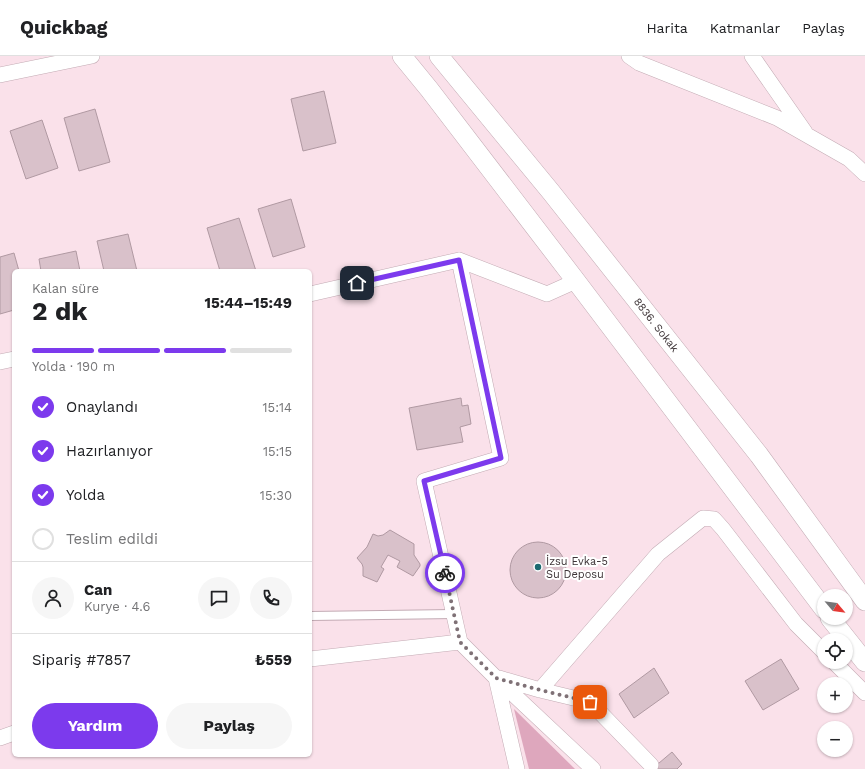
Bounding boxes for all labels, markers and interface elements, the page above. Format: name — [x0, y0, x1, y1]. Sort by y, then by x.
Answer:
text: Quickbag — [20, 16, 107, 39]
text: Harita — [646, 20, 688, 36]
text: Katmanlar — [710, 20, 780, 36]
text: Paylaş — [802, 20, 845, 36]
pin — [340, 266, 374, 300]
icon: home — [346, 272, 368, 294]
text: Kalan süre — [32, 281, 99, 296]
text: 15:44–15:49 — [204, 294, 292, 312]
street label: 8836. Sokak — [631, 295, 681, 355]
text: 2 dk — [32, 296, 87, 326]
text: Yolda · 190 m — [32, 359, 115, 374]
icon: check — [32, 396, 54, 418]
text: Onaylandı — [66, 398, 138, 416]
text: 15:14 — [263, 400, 292, 415]
icon: check — [32, 440, 54, 462]
text: Hazırlanıyor — [66, 442, 153, 460]
text: 15:15 — [263, 444, 292, 459]
icon: check — [32, 484, 54, 506]
text: Yolda — [66, 486, 105, 504]
text: 15:30 — [260, 488, 292, 503]
text: Teslim edildi — [66, 530, 158, 548]
courier — [425, 553, 465, 593]
place label: İzsu Evka-5 Su Deposu — [546, 554, 608, 581]
icon: bike — [434, 562, 456, 584]
marker: İzsu Evka-5 Su Deposu — [533, 562, 543, 572]
button: person — [32, 577, 74, 619]
button: chat — [198, 577, 240, 619]
button: phone — [250, 577, 292, 619]
text: Can — [84, 581, 112, 599]
north arrow — [817, 589, 853, 625]
map controls — [817, 589, 853, 757]
text: Kurye · 4.6 — [84, 599, 151, 614]
button: locate — [817, 633, 853, 669]
text: Sipariş #7857 — [32, 651, 131, 669]
text: ₺559 — [255, 651, 292, 669]
button: + — [817, 677, 853, 713]
pin — [573, 685, 607, 719]
icon: bag — [579, 691, 601, 713]
button: Yardım — [32, 703, 158, 749]
button: Paylaş — [166, 703, 292, 749]
button: − — [817, 721, 853, 757]

